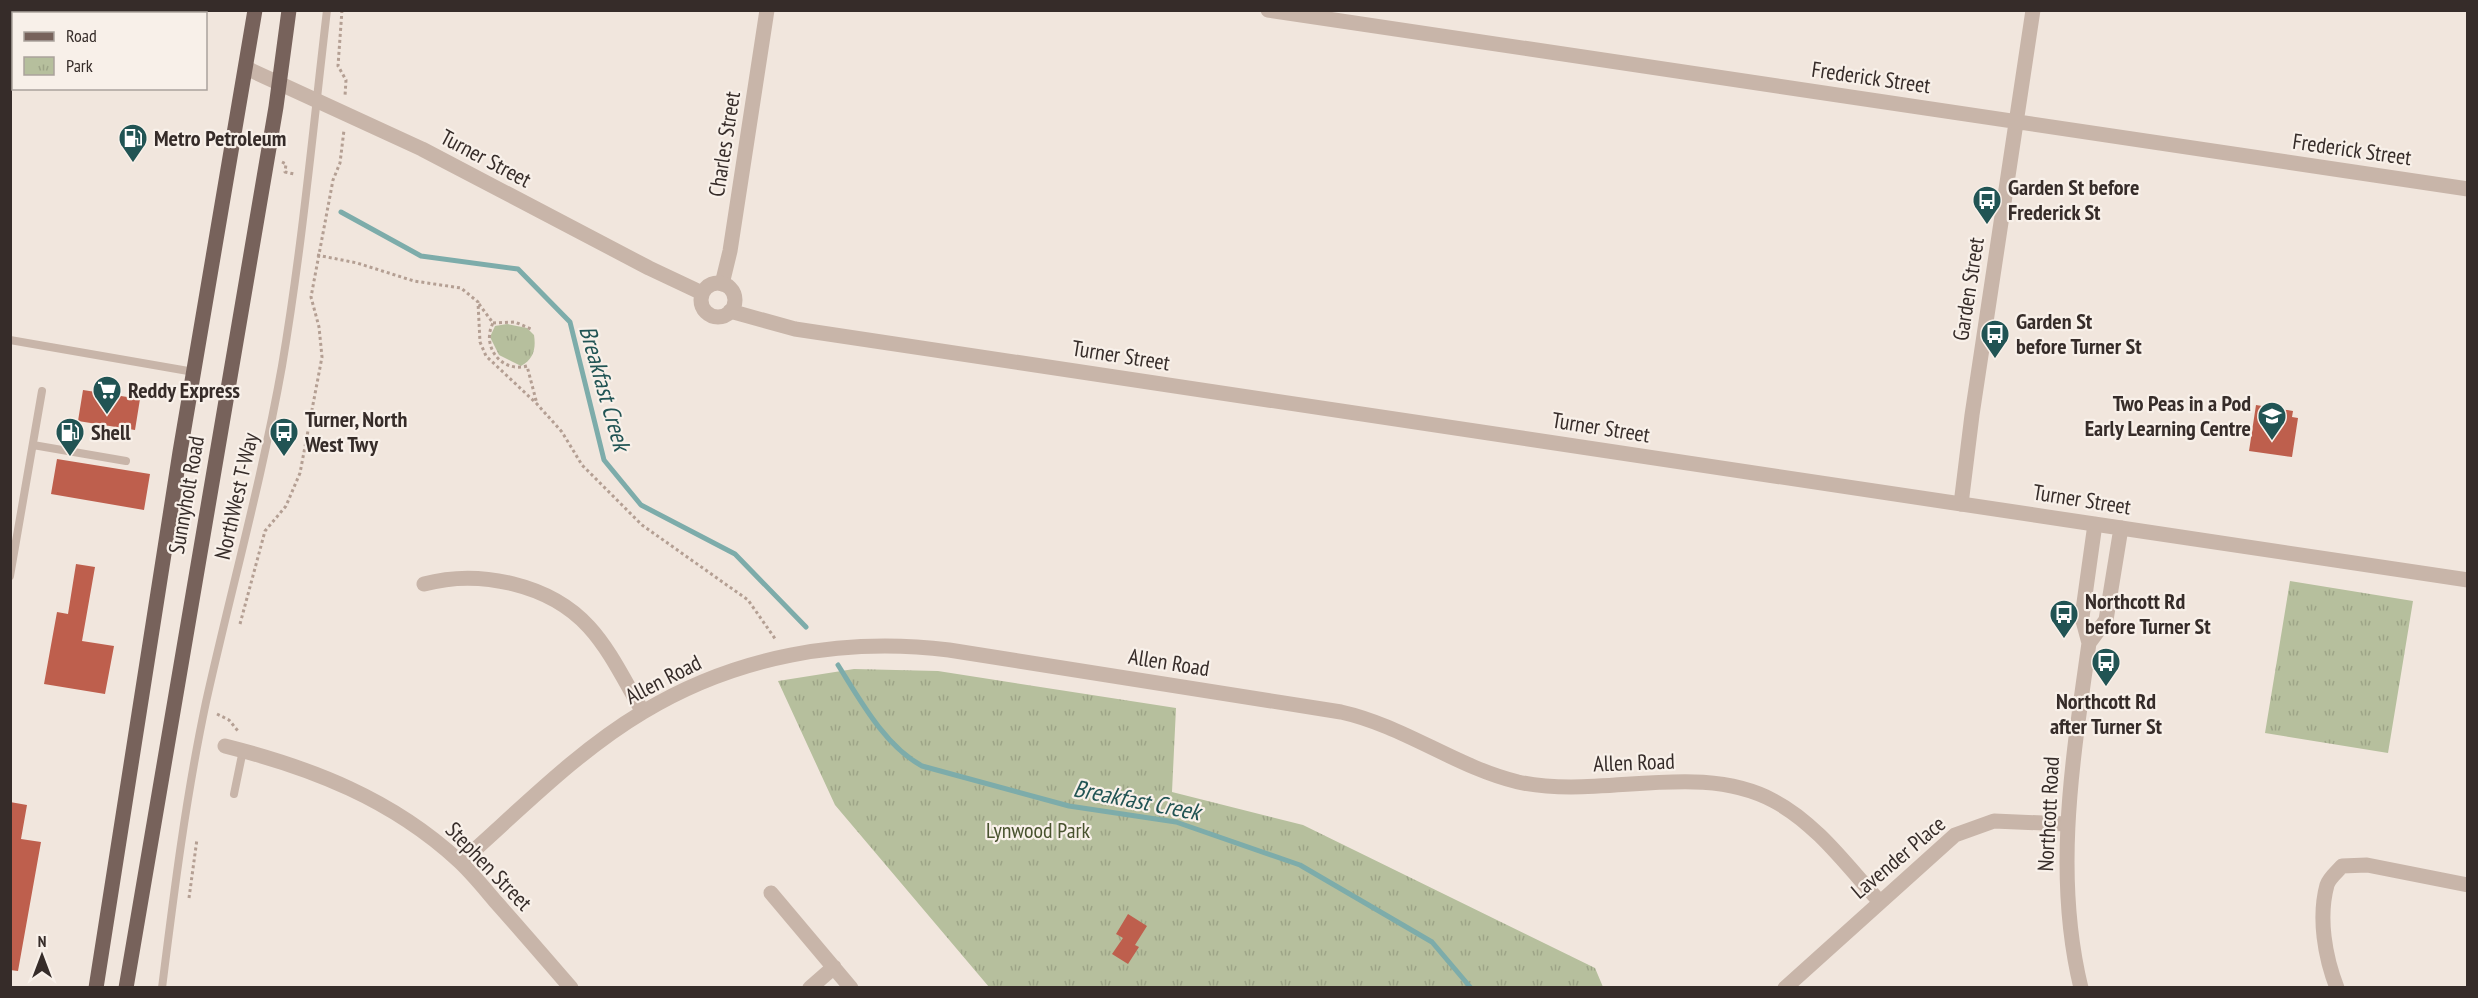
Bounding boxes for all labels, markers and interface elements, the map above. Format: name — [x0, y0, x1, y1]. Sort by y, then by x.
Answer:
legend — [12, 12, 207, 90]
text: Road — [66, 24, 97, 47]
text: Park — [66, 54, 93, 77]
street label: Frederick Street — [1810, 55, 1932, 99]
street label: Charles Street — [702, 89, 746, 199]
fuel station icon: Metro Petroleum — [117, 122, 149, 164]
street label: Turner Street — [436, 123, 536, 193]
place label: Metro Petroleum — [154, 124, 286, 152]
street label: Frederick Street — [2291, 127, 2413, 171]
place label: Garden St before Frederick St — [2008, 173, 2139, 226]
bus stop icon: Garden St before Frederick St — [1971, 184, 2003, 226]
street label: Garden Street — [1946, 235, 1990, 343]
place label: Garden St before Turner St — [2016, 307, 2142, 360]
bus stop icon: Garden St before Turner St — [1979, 318, 2011, 360]
water label: Breakfast Creek — [572, 322, 638, 457]
street label: Turner Street — [1070, 333, 1172, 377]
supermarket icon: Reddy Express — [91, 374, 123, 416]
place label: Reddy Express — [128, 376, 240, 404]
place label: Two Peas in a Pod Early Learning Centre — [2085, 389, 2251, 442]
school or university icon: Two Peas in a Pod Early Learning Centre — [2256, 400, 2288, 442]
place label: Turner, North West Twy — [304, 405, 407, 458]
street label: Turner Street — [1550, 405, 1652, 449]
fuel station icon: Shell — [54, 416, 86, 458]
bus stop icon: Turner, North West Twy — [268, 416, 300, 458]
place label: Shell — [91, 418, 131, 446]
street label: NorthWest T-Way — [208, 429, 264, 562]
street label: Sunnyholt Road — [162, 434, 210, 556]
street label: Turner Street — [2031, 477, 2133, 521]
place label: Northcott Rd before Turner St — [2085, 587, 2211, 640]
bus stop icon: Northcott Rd before Turner St — [2048, 598, 2080, 640]
street label: Allen Road — [1127, 642, 1211, 682]
bus stop icon: Northcott Rd after Turner St — [2090, 646, 2122, 688]
street label: Allen Road — [620, 648, 706, 710]
place label: Northcott Rd after Turner St — [2050, 687, 2163, 740]
street label: Allen Road — [1593, 747, 1675, 777]
street label: Northcott Road — [2031, 756, 2065, 872]
water label: Breakfast Creek — [1071, 773, 1206, 828]
street label: Lavender Place — [1845, 809, 1951, 905]
street label: Stephen Street — [440, 816, 538, 916]
park label: Lynwood Park — [986, 816, 1090, 844]
north arrow — [12, 926, 72, 986]
text: N — [38, 931, 46, 951]

